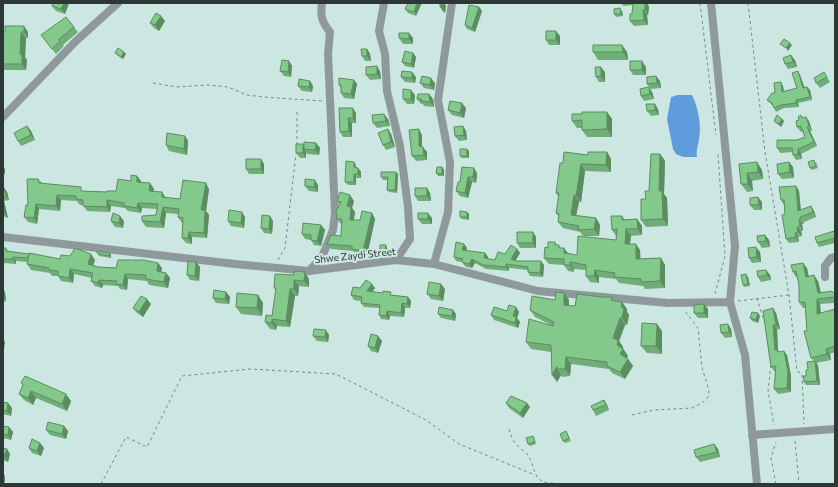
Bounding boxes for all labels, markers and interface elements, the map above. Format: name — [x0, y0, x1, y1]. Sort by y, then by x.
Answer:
street label: Shwe Zaydi Street — [314, 245, 396, 265]

